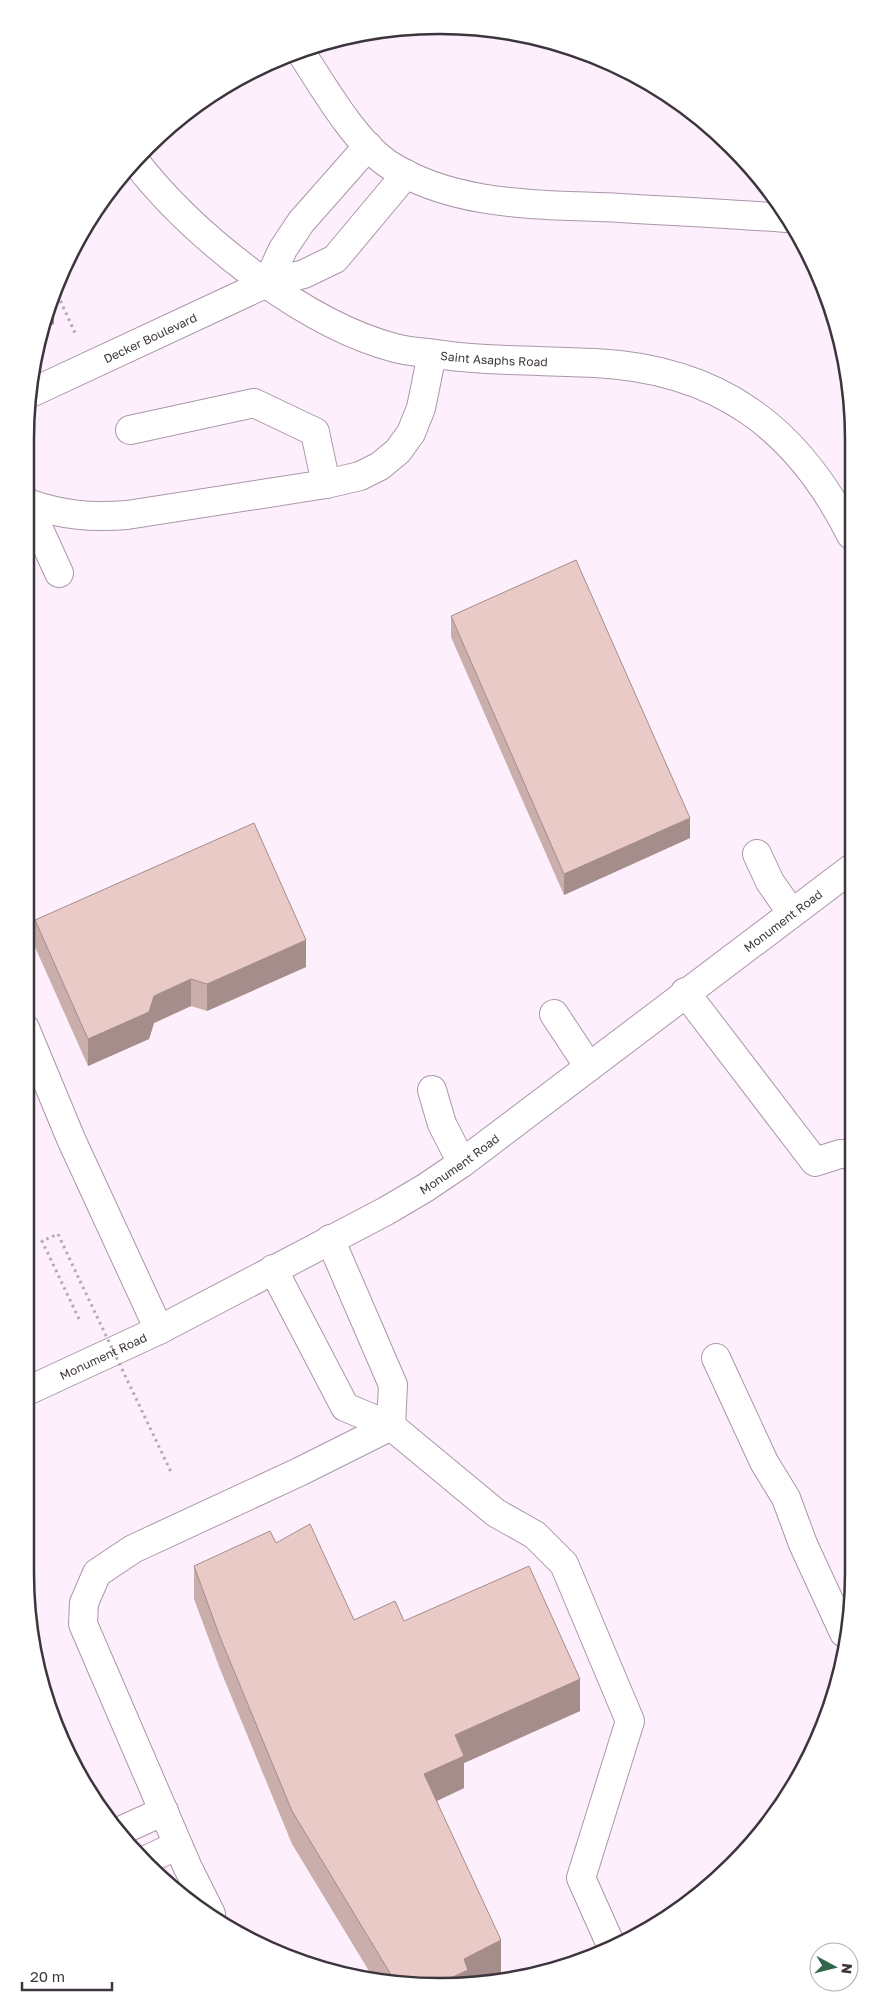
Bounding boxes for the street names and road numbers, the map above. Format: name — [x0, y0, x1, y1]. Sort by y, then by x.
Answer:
street label: Decker Boulevard — [101, 309, 199, 366]
street label: Saint Asaphs Road — [439, 347, 548, 369]
street label: Monument Road — [741, 886, 825, 955]
street label: Monument Road — [417, 1130, 502, 1197]
street label: Monument Road — [57, 1329, 149, 1382]

